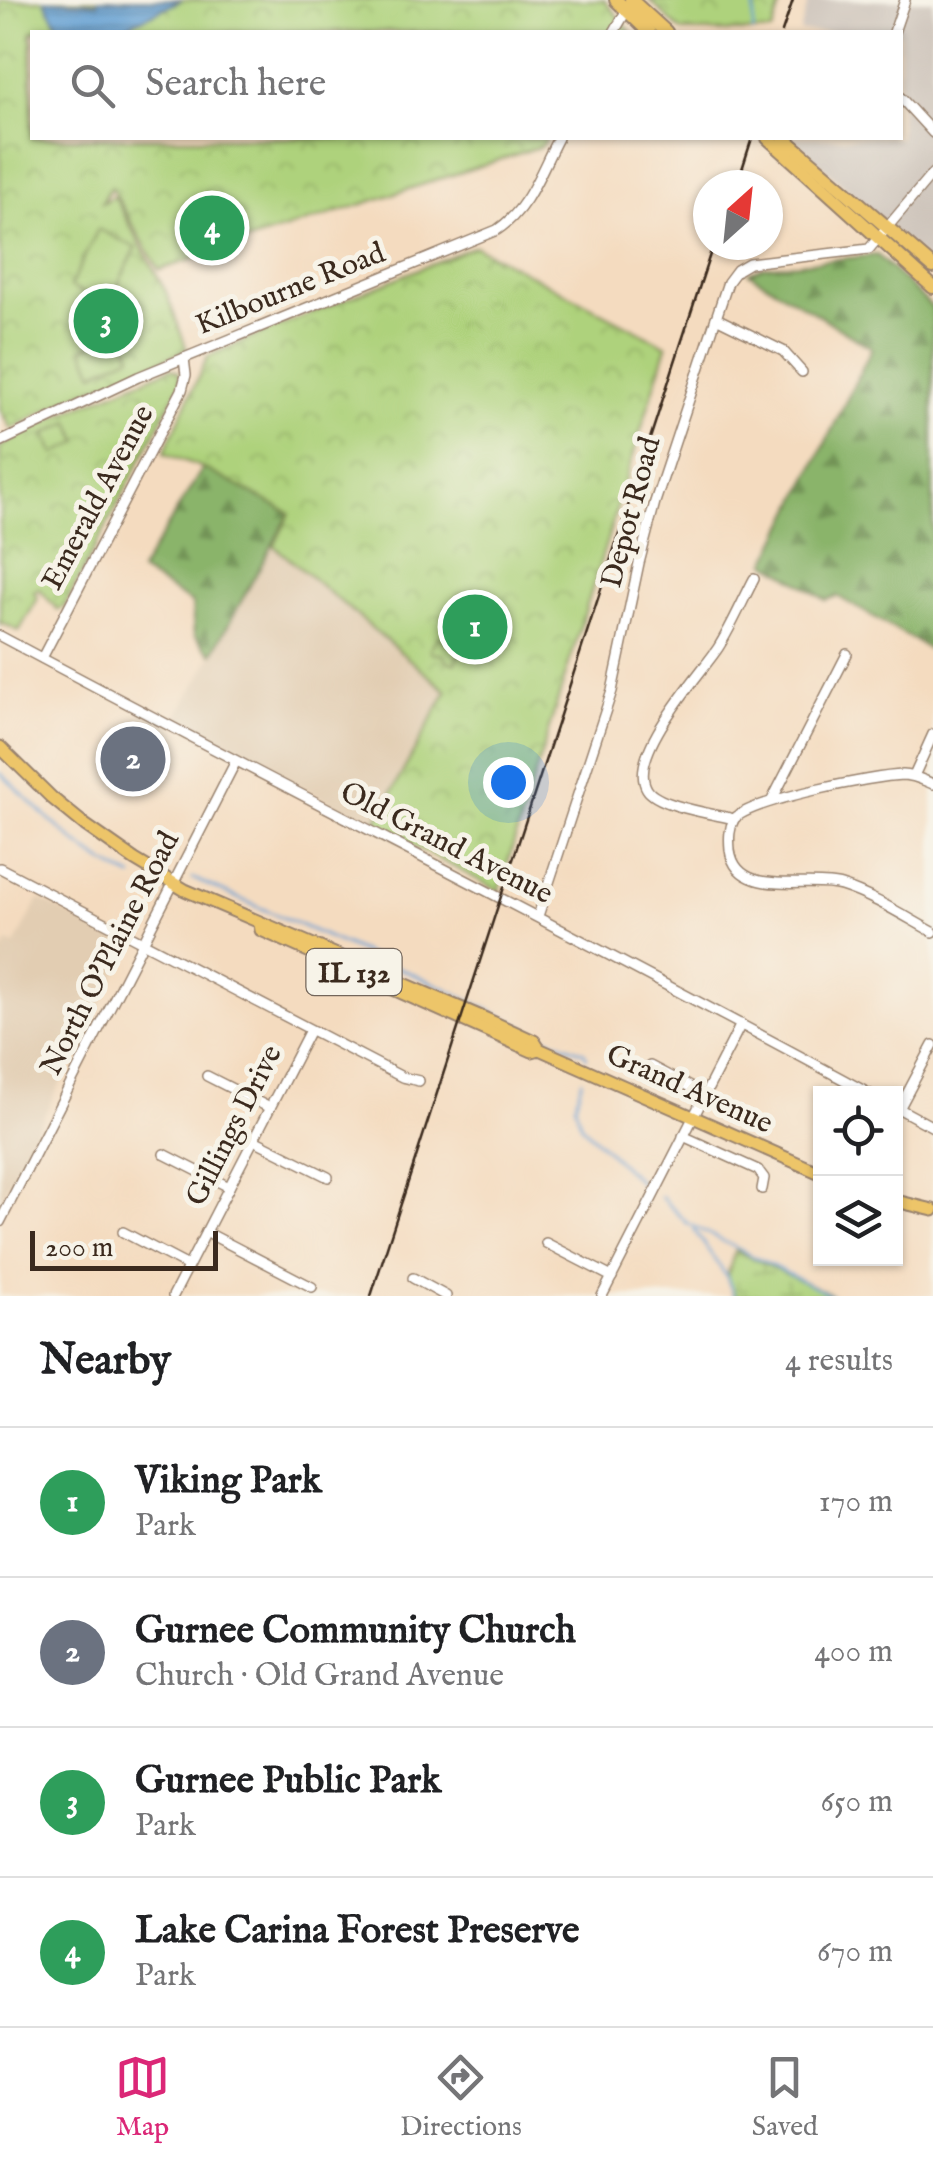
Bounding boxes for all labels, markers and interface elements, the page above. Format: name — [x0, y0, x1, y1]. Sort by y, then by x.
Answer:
search box — [30, 30, 903, 140]
icon: search — [65, 58, 120, 113]
text: Search here — [145, 61, 326, 109]
north arrow — [693, 170, 783, 260]
pin: 4 — [180, 190, 244, 266]
street label: Kilbourne Road — [191, 234, 392, 345]
pin: 3 — [74, 284, 138, 358]
street label: Emerald Avenue — [34, 399, 163, 597]
street label: Depot Road — [594, 432, 671, 592]
pin: 1 — [442, 590, 508, 664]
pin: 2 — [100, 722, 166, 796]
your location — [483, 757, 534, 808]
street label: Old Grand Avenue — [333, 774, 559, 914]
street label: North O'Plaine Road — [33, 825, 189, 1082]
road number: IL 132 — [306, 949, 402, 995]
street label: Grand Avenue — [600, 1036, 778, 1143]
street label: Gillings Drive — [178, 1039, 292, 1213]
map controls — [813, 1086, 903, 1266]
button: locate — [813, 1086, 903, 1176]
button: layers — [813, 1176, 903, 1266]
scale bar — [30, 1226, 218, 1270]
text: 200 m — [45, 1231, 113, 1266]
text: Nearby — [40, 1335, 171, 1388]
text: 4 results — [785, 1341, 893, 1382]
text: Viking Park — [135, 1458, 322, 1506]
text: 1 — [67, 1482, 78, 1523]
text: 170 m — [819, 1482, 893, 1523]
text: Park — [135, 1506, 196, 1547]
text: Gurnee Community Church — [135, 1608, 576, 1656]
text: 2 — [65, 1632, 80, 1673]
text: 400 m — [814, 1632, 893, 1673]
text: Church · Old Grand Avenue — [135, 1656, 504, 1697]
text: Gurnee Public Park — [135, 1758, 441, 1806]
text: 3 — [67, 1782, 78, 1823]
text: 650 m — [821, 1782, 893, 1823]
text: Park — [135, 1806, 196, 1847]
text: Lake Carina Forest Preserve — [135, 1908, 579, 1956]
text: 4 — [65, 1932, 80, 1973]
text: 670 m — [817, 1932, 893, 1973]
text: Park — [135, 1956, 196, 1997]
tab: Map — [115, 2050, 170, 2145]
tab: Directions — [400, 2050, 522, 2145]
tab: Saved — [752, 2050, 818, 2145]

